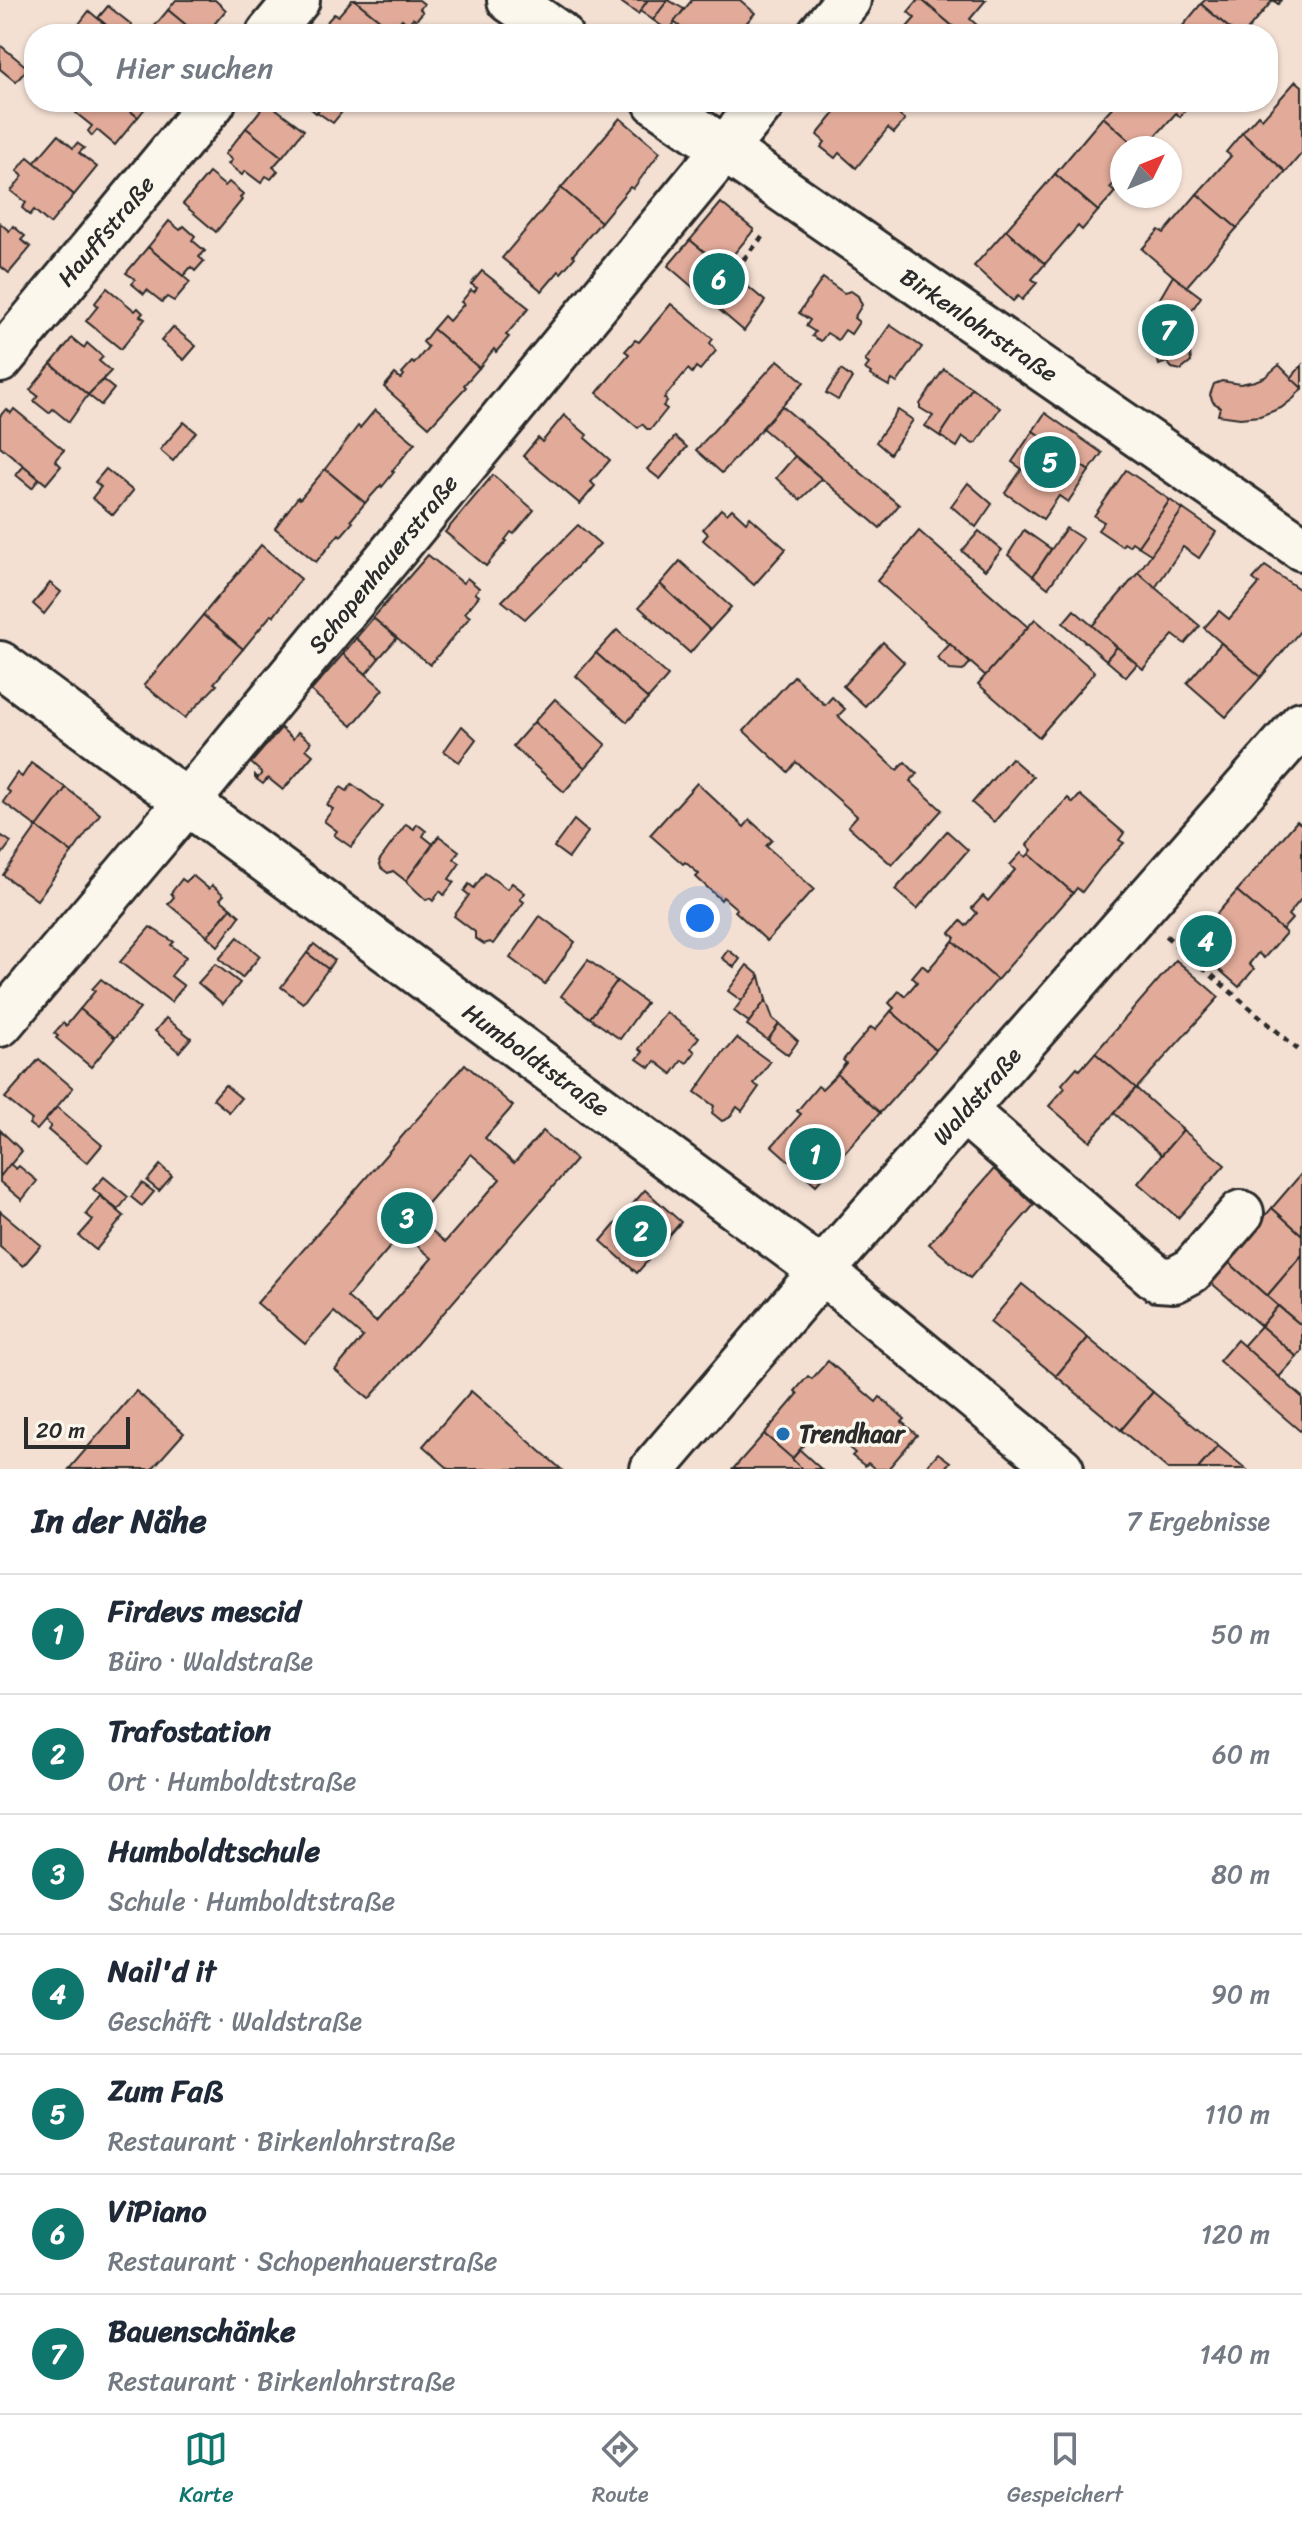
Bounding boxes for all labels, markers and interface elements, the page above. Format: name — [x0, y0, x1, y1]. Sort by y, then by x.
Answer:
search box — [24, 24, 1278, 112]
text: Hier suchen — [116, 41, 273, 95]
icon: search — [52, 46, 96, 90]
north arrow — [1110, 136, 1182, 208]
street label: Hauffstraße — [46, 166, 166, 296]
pin: 6 — [693, 249, 745, 309]
street label: Birkenlohrstraße — [891, 256, 1067, 394]
pin: 7 — [1142, 300, 1194, 360]
pin: 5 — [1024, 432, 1076, 492]
street label: Schopenhauerstraße — [297, 465, 469, 663]
your location — [680, 898, 720, 938]
pin: 4 — [1180, 911, 1232, 971]
street label: Humboldtstraße — [453, 992, 619, 1128]
street label: Waldstraße — [922, 1036, 1033, 1155]
pin: 1 — [789, 1124, 841, 1184]
pin: 3 — [381, 1188, 433, 1248]
pin: 2 — [615, 1201, 667, 1261]
text: 20 m — [36, 1411, 85, 1450]
scale bar — [24, 1413, 130, 1449]
place label: Trendhaar — [799, 1413, 907, 1455]
marker: Trendhaar — [774, 1425, 792, 1443]
text: In der Nähe — [32, 1491, 207, 1551]
text: 7 Ergebnisse — [1127, 1498, 1270, 1544]
text: Firdevs mescid — [108, 1584, 301, 1638]
text: 1 — [52, 1611, 64, 1657]
text: 50 m — [1211, 1611, 1270, 1657]
text: Büro · Waldstraße — [108, 1638, 313, 1684]
text: Trafostation — [108, 1704, 271, 1758]
text: 2 — [50, 1731, 66, 1777]
text: 60 m — [1212, 1731, 1270, 1777]
text: Ort · Humboldtstraße — [108, 1758, 356, 1804]
text: Humboldtschule — [108, 1824, 320, 1878]
text: 3 — [51, 1851, 65, 1897]
text: 80 m — [1211, 1851, 1270, 1897]
text: Schule · Humboldtstraße — [108, 1878, 395, 1924]
text: Nail'd it — [108, 1944, 216, 1998]
text: 4 — [50, 1971, 66, 2017]
text: 90 m — [1211, 1971, 1270, 2017]
text: Geschäft · Waldstraße — [108, 1998, 362, 2044]
text: Zum Faß — [108, 2064, 223, 2118]
text: 5 — [50, 2091, 66, 2137]
text: 110 m — [1205, 2091, 1270, 2137]
text: Restaurant · Birkenlohrstraße — [108, 2118, 455, 2164]
text: ViPiano — [108, 2184, 206, 2238]
text: 6 — [51, 2211, 65, 2257]
text: 120 m — [1201, 2211, 1270, 2257]
text: Restaurant · Schopenhauerstraße — [108, 2238, 497, 2284]
text: Bauenschänke — [108, 2304, 296, 2358]
text: 7 — [51, 2331, 65, 2377]
text: 140 m — [1199, 2331, 1270, 2377]
text: Restaurant · Birkenlohrstraße — [108, 2358, 455, 2404]
tab: Karte — [179, 2427, 234, 2514]
tab: Route — [592, 2427, 649, 2514]
tab: Gespeichert — [1007, 2427, 1123, 2514]

